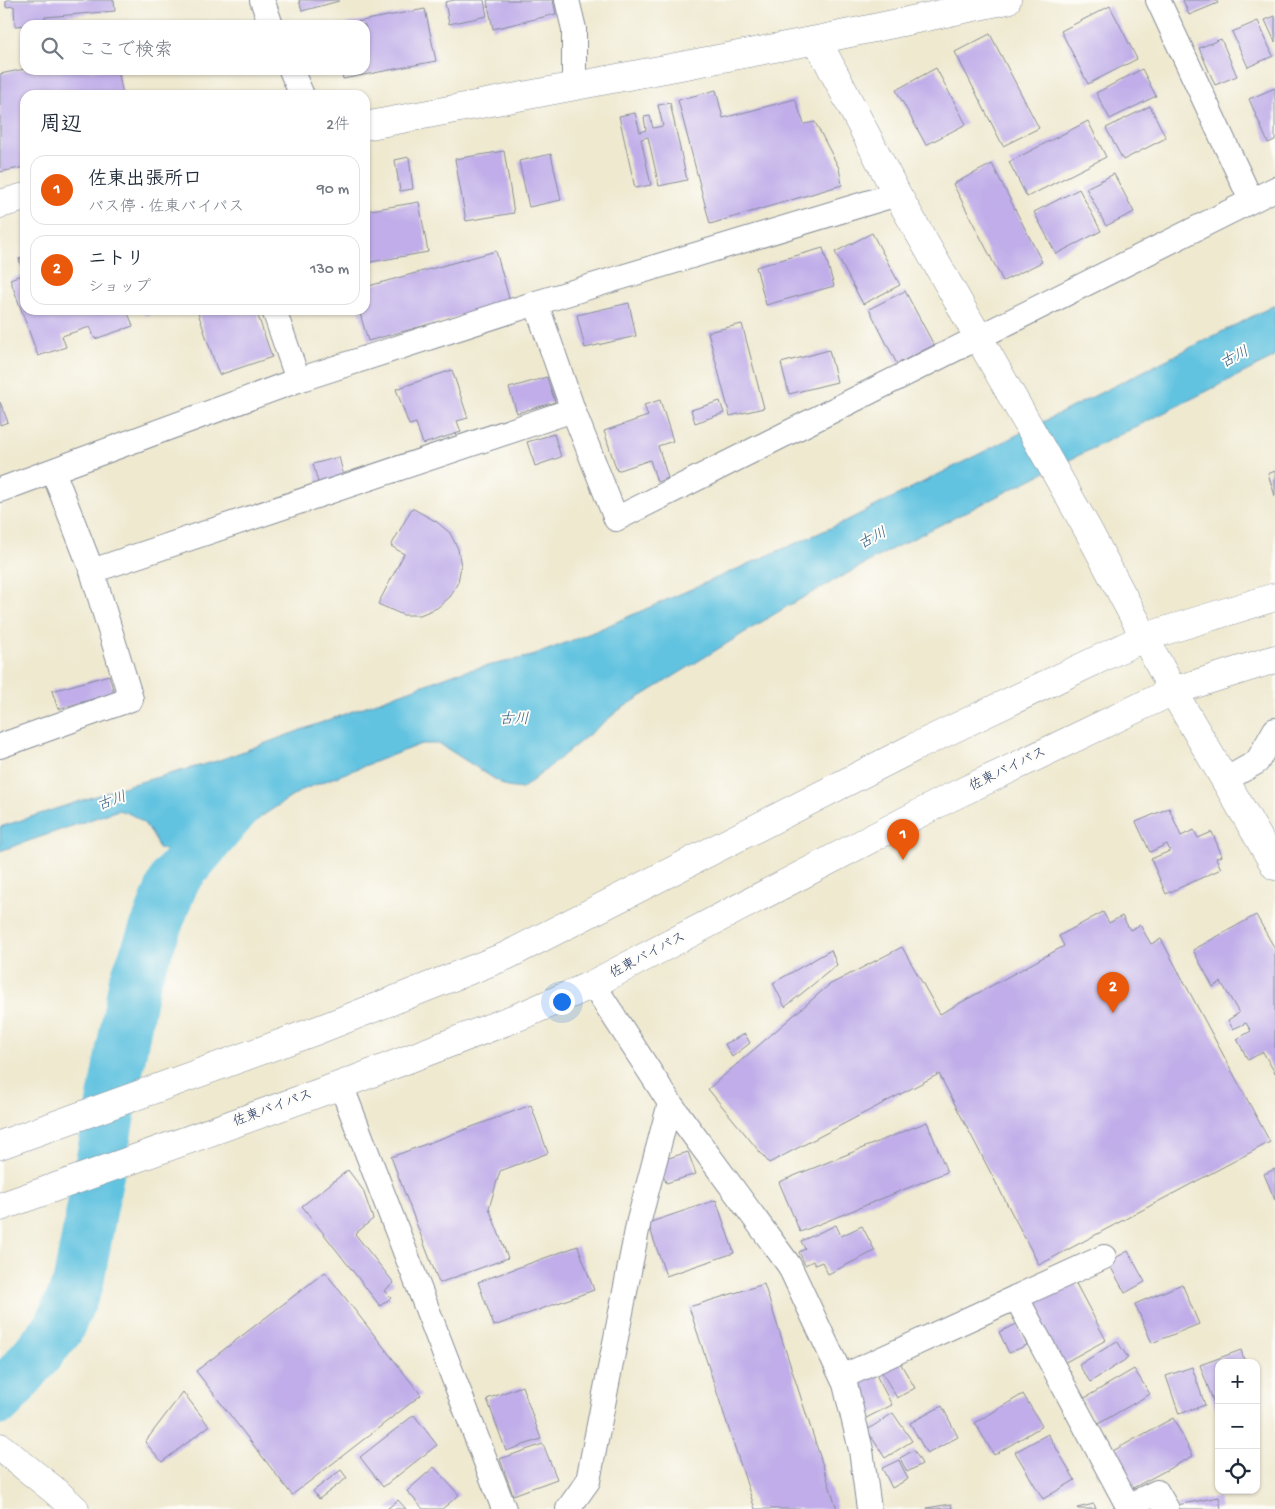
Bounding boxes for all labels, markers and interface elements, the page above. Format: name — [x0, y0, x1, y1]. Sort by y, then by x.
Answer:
search box — [20, 20, 370, 75]
icon: search — [38, 34, 66, 62]
text: ここで検索 — [78, 40, 173, 63]
text: 周辺 — [40, 114, 82, 139]
text: 2件 — [326, 117, 350, 136]
text: 佐東出張所口 — [88, 169, 202, 192]
text: 1 — [54, 181, 60, 200]
text: 90 m — [317, 181, 349, 200]
text: バス停 · 佐東バイパス — [88, 199, 244, 218]
text: ニトリ — [88, 249, 145, 272]
text: 2 — [53, 261, 61, 280]
text: 130 m — [310, 261, 349, 280]
text: ショップ — [88, 279, 151, 298]
water label: 古川 — [1218, 343, 1252, 373]
water label: 古川 — [856, 524, 890, 554]
water label: 古川 — [499, 711, 529, 729]
street label: 佐東バイパス — [967, 744, 1049, 796]
water label: 古川 — [95, 789, 129, 815]
pin: 1 — [887, 819, 919, 860]
street label: 佐東バイパス — [607, 929, 689, 983]
pin: 2 — [1097, 972, 1129, 1013]
your location — [549, 989, 575, 1015]
street label: 佐東バイパス — [231, 1087, 315, 1131]
map controls — [1215, 1359, 1260, 1494]
button: + — [1215, 1359, 1260, 1404]
button: − — [1215, 1404, 1260, 1449]
button: locate — [1215, 1449, 1260, 1494]

